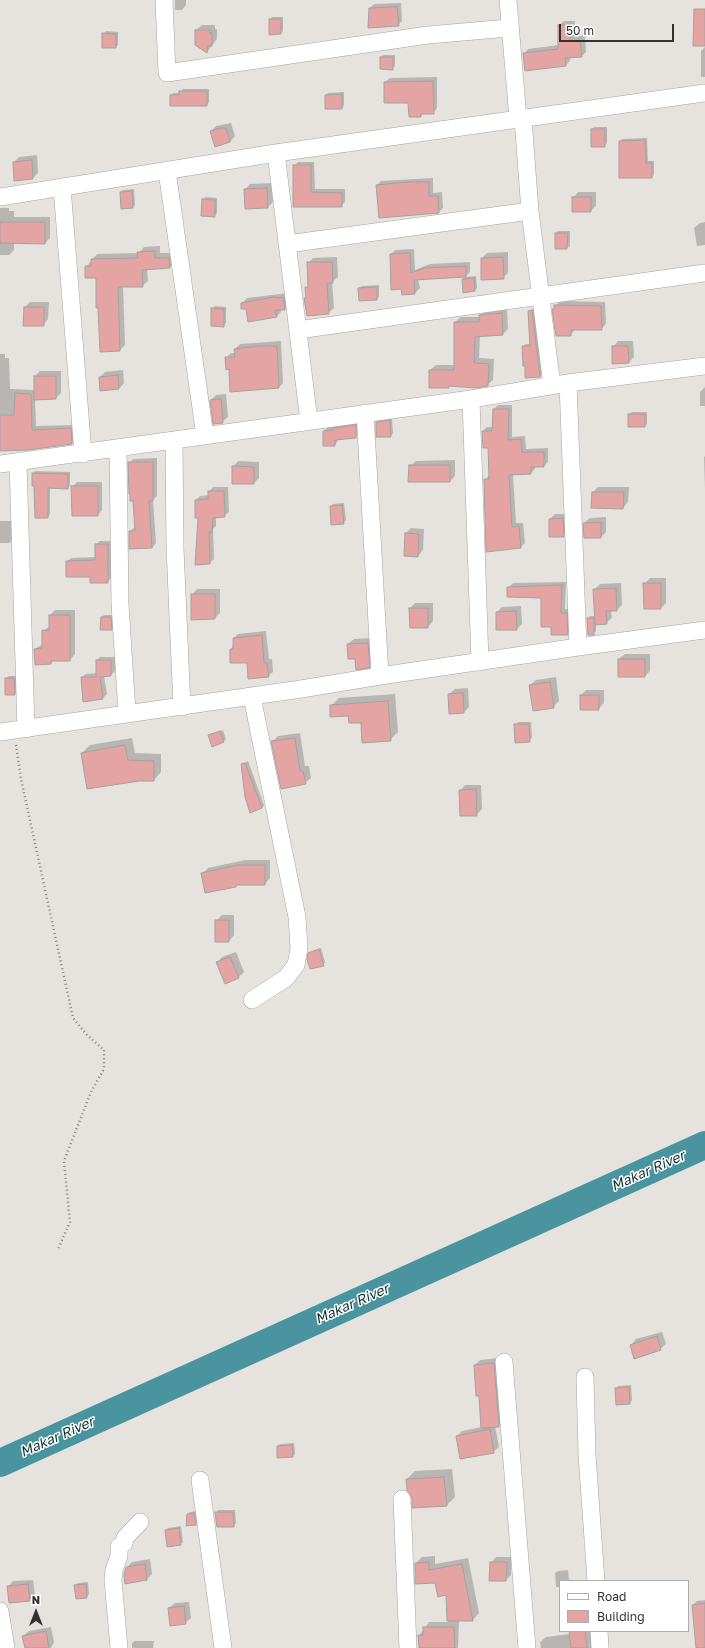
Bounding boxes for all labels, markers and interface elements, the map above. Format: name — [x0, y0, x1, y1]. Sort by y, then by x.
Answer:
scale bar — [561, 16, 676, 42]
text: 50 m — [566, 23, 594, 38]
water label: Makar River — [608, 1147, 688, 1195]
water label: Makar River — [312, 1280, 392, 1328]
water label: Makar River — [17, 1413, 97, 1461]
legend — [559, 1580, 689, 1632]
text: Road — [597, 1589, 626, 1604]
north arrow — [16, 1592, 56, 1632]
text: N — [32, 1593, 40, 1606]
text: Building — [597, 1609, 645, 1624]

